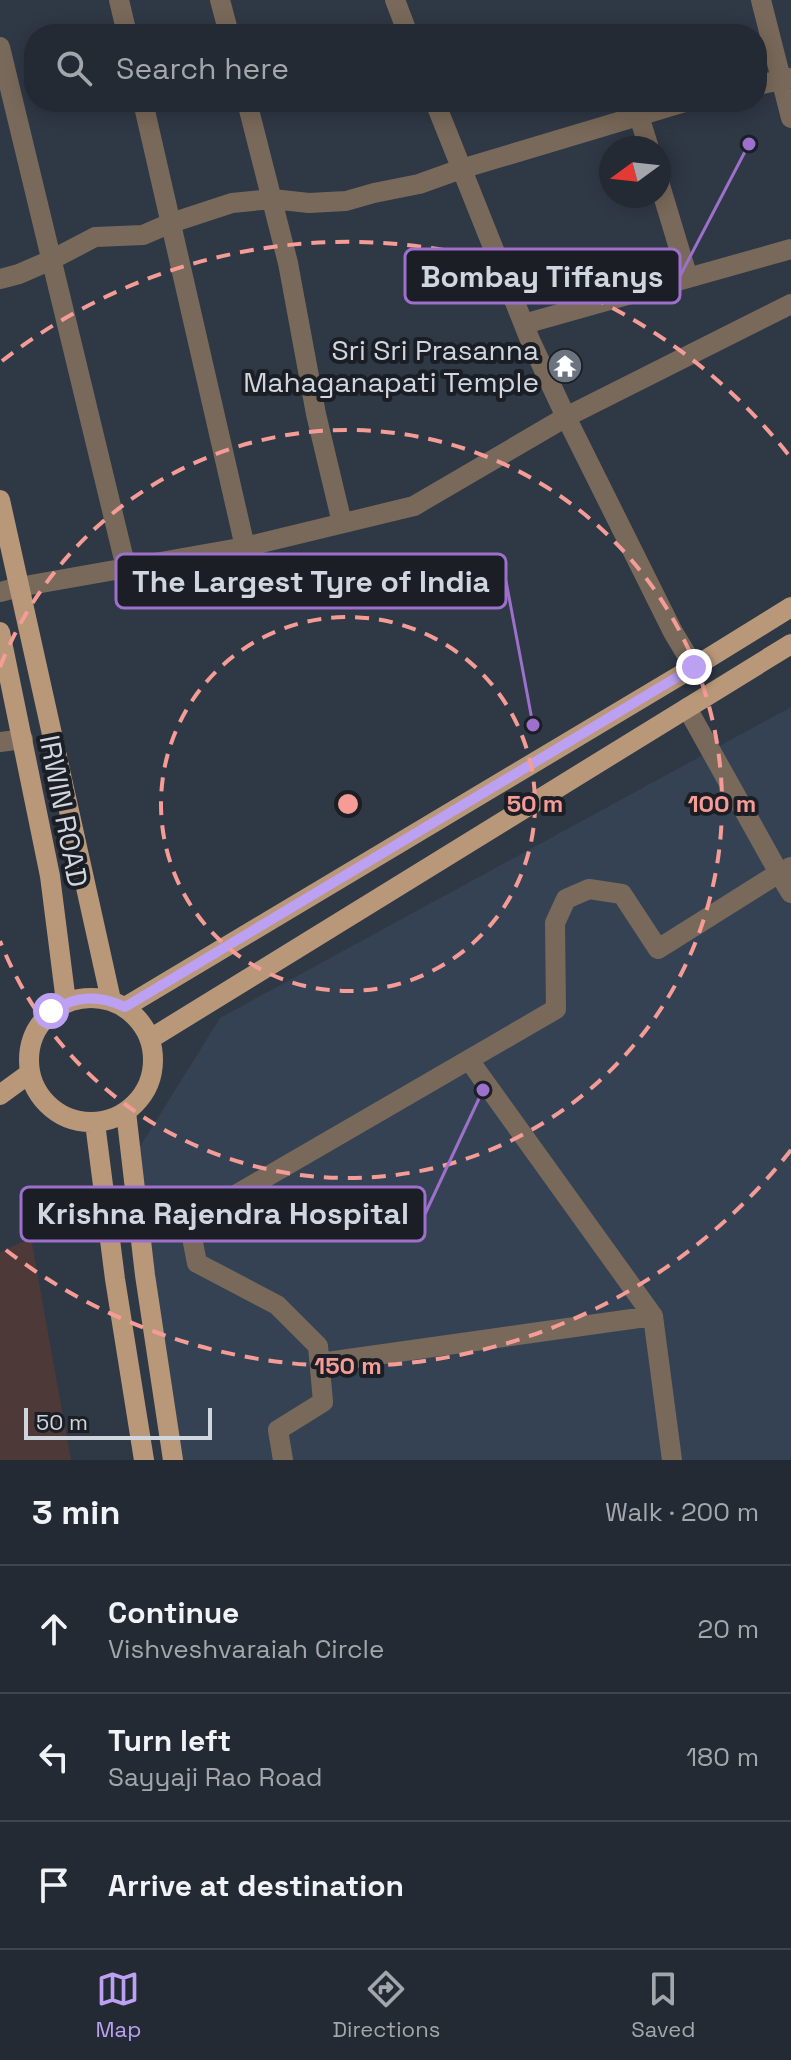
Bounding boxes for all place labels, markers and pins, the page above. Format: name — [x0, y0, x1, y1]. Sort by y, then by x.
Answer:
callout: Bombay Tiffanys — [405, 249, 680, 303]
place label: Sri Sri Prasanna Mahaganapati Temple — [243, 332, 539, 400]
temple icon: Sri Sri Prasanna Mahaganapati Temple — [546, 347, 584, 385]
callout: The Largest Tyre of India — [116, 554, 506, 608]
centre of rings — [334, 790, 362, 818]
callout: Krishna Rajendra Hospital — [21, 1187, 425, 1241]

